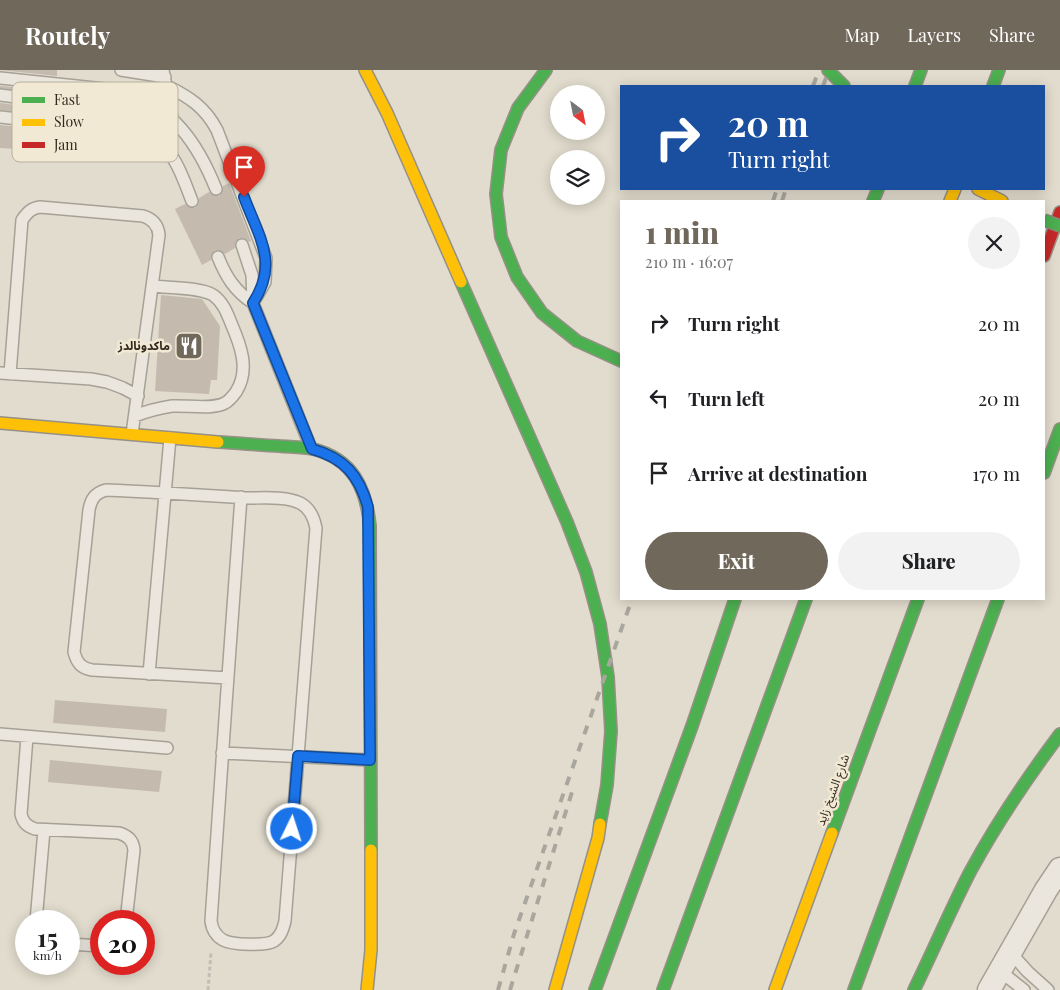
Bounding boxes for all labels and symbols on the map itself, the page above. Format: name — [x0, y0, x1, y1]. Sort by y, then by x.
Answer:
legend — [12, 82, 178, 162]
north arrow — [550, 85, 605, 140]
text: Fast — [54, 90, 81, 109]
text: Slow — [54, 112, 84, 131]
text: Jam — [53, 135, 78, 154]
pin — [223, 146, 265, 197]
restaurant icon: ماكدونالدز — [174, 331, 204, 361]
place label: ماكدونالدز — [117, 337, 170, 353]
street label: شارع الشيخ زايد — [812, 752, 854, 828]
position arrow — [265, 802, 317, 854]
speed limit sign: 20 — [90, 910, 155, 975]

